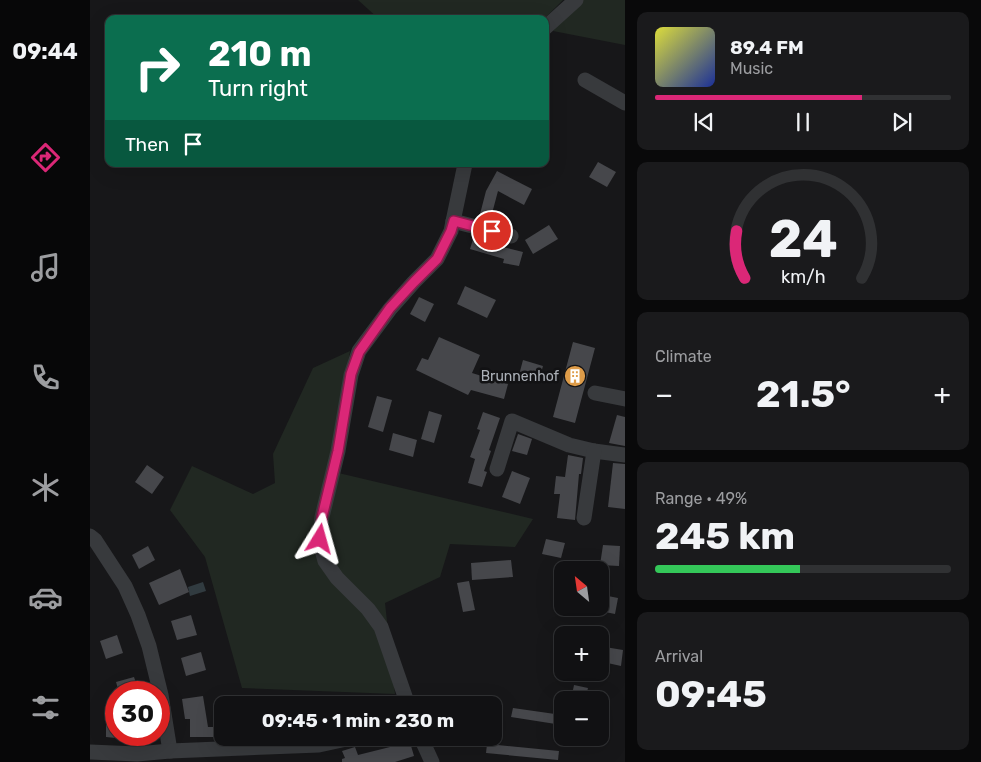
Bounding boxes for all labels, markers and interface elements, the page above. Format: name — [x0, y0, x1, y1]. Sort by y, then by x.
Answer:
text: 210 m — [208, 33, 311, 75]
icon: right — [125, 35, 190, 100]
text: 89.4 FM — [730, 36, 804, 59]
text: 09:44 — [12, 38, 78, 65]
text: Music — [730, 59, 773, 78]
text: Turn right — [208, 75, 308, 102]
icon: previous — [690, 108, 718, 136]
icon: pause — [789, 108, 817, 136]
icon: next — [888, 108, 916, 136]
icon: arrive — [179, 130, 207, 158]
text: Then — [125, 133, 169, 156]
icon: directions — [28, 140, 63, 175]
text: 24 — [768, 208, 838, 270]
pin — [471, 210, 513, 252]
icon: arrive — [478, 217, 506, 245]
icon: music — [28, 250, 63, 285]
text: km/h — [781, 266, 825, 287]
text: Climate — [655, 347, 712, 366]
icon: phone — [28, 360, 63, 395]
building icon: Brunnenhof — [563, 364, 587, 388]
place label: Brunnenhof — [481, 368, 560, 385]
text: 21.5° — [756, 371, 851, 417]
text: − — [655, 378, 673, 411]
text: + — [934, 378, 951, 411]
icon: climate — [28, 470, 63, 505]
text: Range · 49% — [655, 489, 747, 508]
position arrow — [293, 512, 345, 564]
text: 245 km — [655, 513, 795, 559]
north arrow — [554, 561, 609, 616]
map controls — [554, 561, 609, 746]
icon: car — [28, 580, 63, 615]
button: + — [554, 626, 609, 681]
text: Arrival — [655, 647, 703, 666]
text: 09:45 — [655, 671, 767, 717]
speed limit sign: 30 — [105, 681, 170, 746]
icon: filters — [28, 690, 63, 725]
button: − — [554, 691, 609, 746]
text: 09:45 · 1 min · 230 m — [262, 709, 454, 732]

